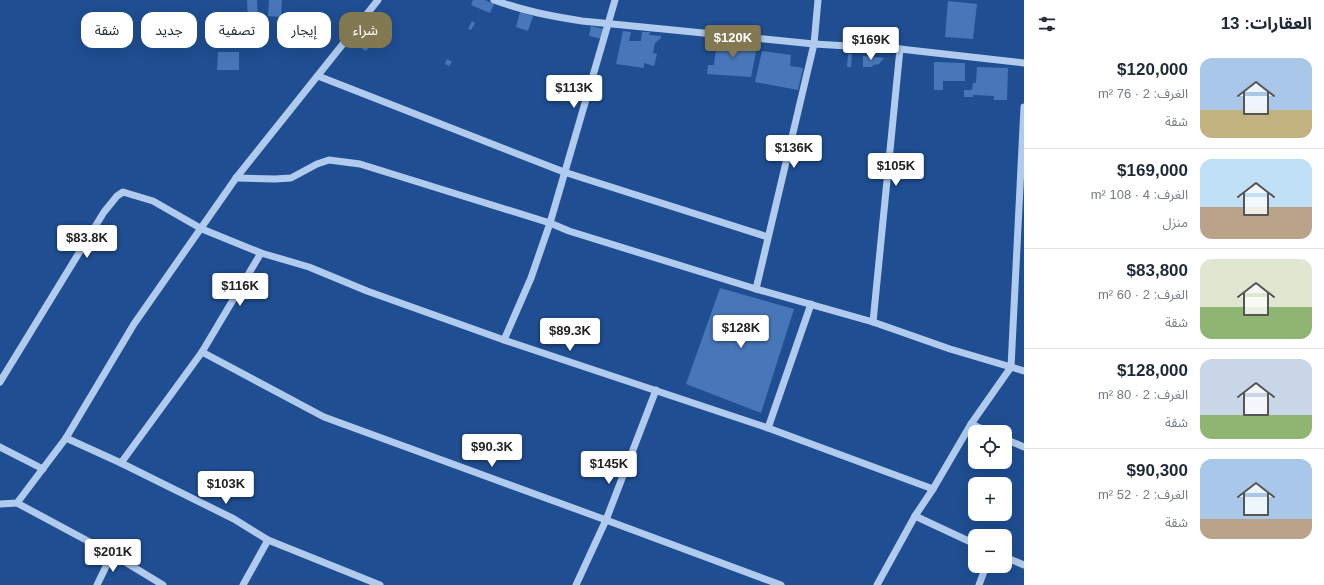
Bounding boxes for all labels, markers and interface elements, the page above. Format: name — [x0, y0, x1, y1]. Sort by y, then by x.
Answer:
chip: شقة — [81, 12, 133, 48]
chip: جديد — [141, 12, 197, 48]
chip: تصفية — [205, 12, 269, 48]
chip: إيجار — [277, 12, 331, 48]
chip: شراء — [339, 12, 392, 48]
icon: filters — [1036, 13, 1058, 35]
text: العقارات: 13 — [1221, 14, 1312, 33]
pin: $120K — [705, 25, 761, 59]
pin: $169K — [843, 27, 899, 61]
text: $120K — [714, 30, 752, 45]
text: $169K — [852, 32, 890, 47]
text: $120,000 — [1117, 60, 1188, 79]
icon: home — [1232, 74, 1280, 122]
pin: $113K — [546, 75, 602, 109]
text: $113K — [555, 80, 593, 95]
text: الغرف: 2 · 76 m² — [1098, 86, 1188, 101]
text: شقة — [1165, 114, 1188, 129]
pin: $136K — [766, 135, 822, 169]
text: $136K — [775, 140, 813, 155]
pin: $105K — [868, 153, 924, 187]
text: $105K — [877, 158, 915, 173]
text: $169,000 — [1117, 161, 1188, 180]
icon: home — [1232, 175, 1280, 223]
text: الغرف: 4 · 108 m² — [1091, 187, 1188, 202]
text: منزل — [1163, 215, 1188, 230]
pin: $83.8K — [54, 225, 120, 259]
text: $83.8K — [66, 230, 108, 245]
text: $83,800 — [1127, 261, 1188, 280]
pin: $116K — [212, 273, 268, 307]
icon: home — [1232, 275, 1280, 323]
text: $116K — [221, 278, 259, 293]
text: الغرف: 2 · 60 m² — [1098, 287, 1188, 302]
pin: $128K — [713, 315, 769, 349]
text: شقة — [1165, 315, 1188, 330]
pin: $89.3K — [537, 318, 603, 352]
text: $128K — [722, 320, 760, 335]
text: $89.3K — [549, 323, 591, 338]
text: $128,000 — [1117, 361, 1188, 380]
icon: home — [1232, 375, 1280, 423]
text: الغرف: 2 · 80 m² — [1098, 387, 1188, 402]
text: شقة — [1165, 415, 1188, 430]
map controls — [968, 425, 1012, 573]
button: locate — [968, 425, 1012, 469]
pin: $90.3K — [459, 434, 525, 468]
text: $90.3K — [471, 439, 513, 454]
pin: $145K — [581, 451, 637, 485]
text: $145K — [590, 456, 628, 471]
text: $90,300 — [1127, 461, 1188, 480]
pin: $103K — [198, 471, 254, 505]
icon: home — [1232, 475, 1280, 523]
text: $103K — [207, 476, 245, 491]
button: + — [968, 477, 1012, 521]
text: الغرف: 2 · 52 m² — [1098, 487, 1188, 502]
text: شقة — [1165, 515, 1188, 530]
button: − — [968, 529, 1012, 573]
pin: $201K — [85, 539, 141, 573]
text: $201K — [94, 544, 132, 559]

